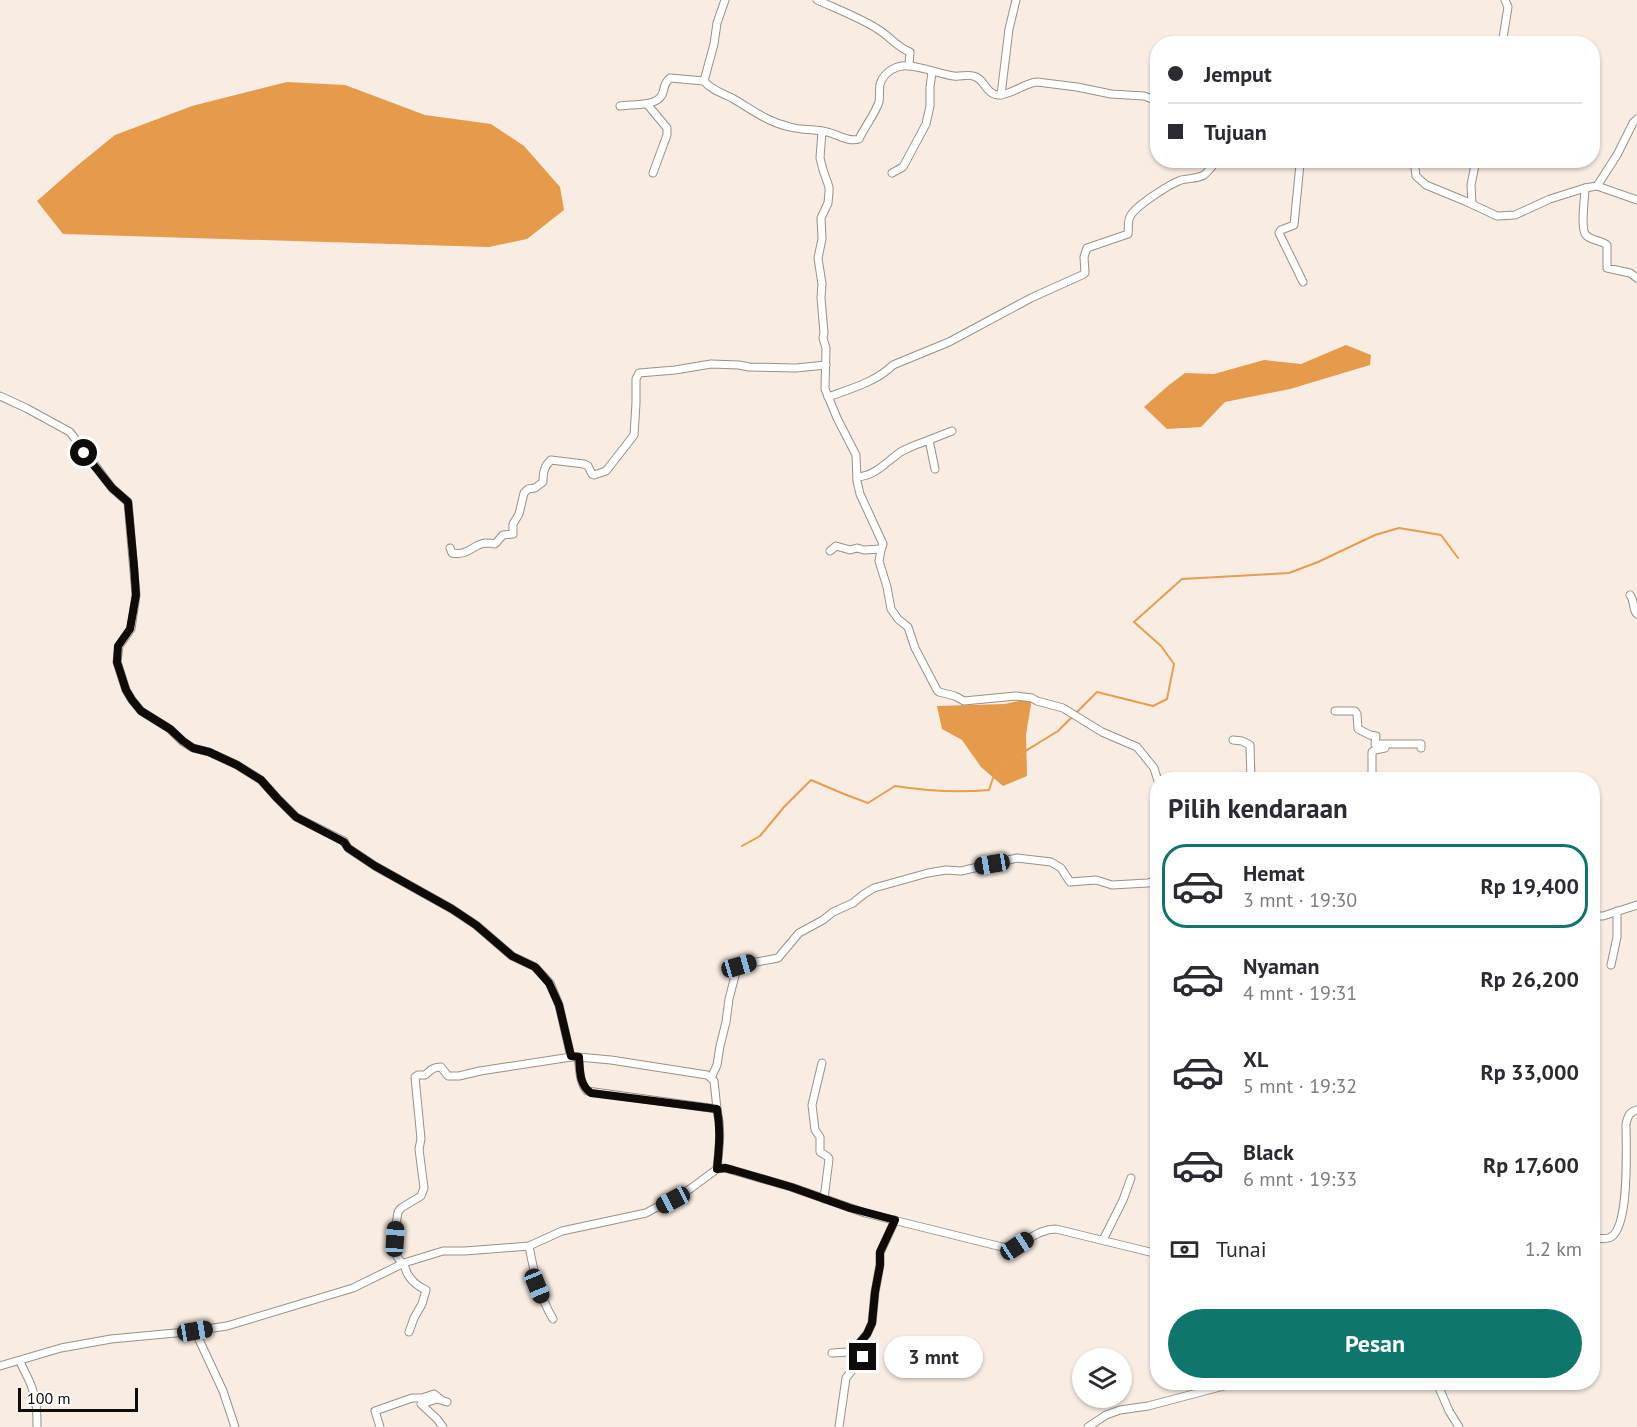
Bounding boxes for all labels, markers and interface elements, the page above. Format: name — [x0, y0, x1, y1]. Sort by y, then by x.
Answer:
text: Jemput — [1204, 60, 1272, 88]
text: Tujuan — [1204, 118, 1267, 146]
route start — [70, 439, 97, 466]
text: Pilih kendaraan — [1168, 791, 1348, 825]
car — [973, 852, 1011, 876]
icon: car — [1171, 859, 1225, 913]
text: Hemat — [1243, 859, 1305, 887]
text: Rp 19,400 — [1480, 872, 1579, 900]
text: 3 mnt · 19:30 — [1243, 887, 1357, 913]
car — [719, 952, 759, 980]
icon: car — [1171, 952, 1225, 1006]
text: Nyaman — [1243, 952, 1320, 980]
text: Rp 26,200 — [1480, 965, 1579, 993]
text: 4 mnt · 19:31 — [1243, 980, 1357, 1006]
icon: car — [1171, 1045, 1225, 1099]
text: XL — [1243, 1045, 1268, 1073]
text: Rp 33,000 — [1480, 1058, 1579, 1086]
text: 5 mnt · 19:32 — [1243, 1073, 1357, 1099]
icon: car — [1171, 1138, 1225, 1192]
text: Black — [1243, 1138, 1294, 1166]
text: Rp 17,600 — [1483, 1151, 1579, 1179]
text: 6 mnt · 19:33 — [1243, 1166, 1357, 1192]
car — [653, 1184, 693, 1216]
car — [385, 1221, 405, 1257]
car — [997, 1229, 1037, 1263]
icon: cash — [1168, 1233, 1201, 1266]
text: Tunai — [1216, 1235, 1267, 1263]
text: 1.2 km — [1525, 1236, 1582, 1262]
car — [522, 1266, 552, 1306]
button: Pesan — [1168, 1309, 1582, 1378]
car — [176, 1319, 214, 1343]
callout: 3 mnt — [884, 1336, 983, 1378]
route end — [849, 1343, 876, 1370]
text: 3 mnt — [908, 1344, 959, 1370]
map controls — [1072, 1348, 1132, 1408]
button: layers — [1072, 1348, 1132, 1408]
scale bar — [18, 1385, 138, 1412]
text: 100 m — [27, 1388, 70, 1408]

